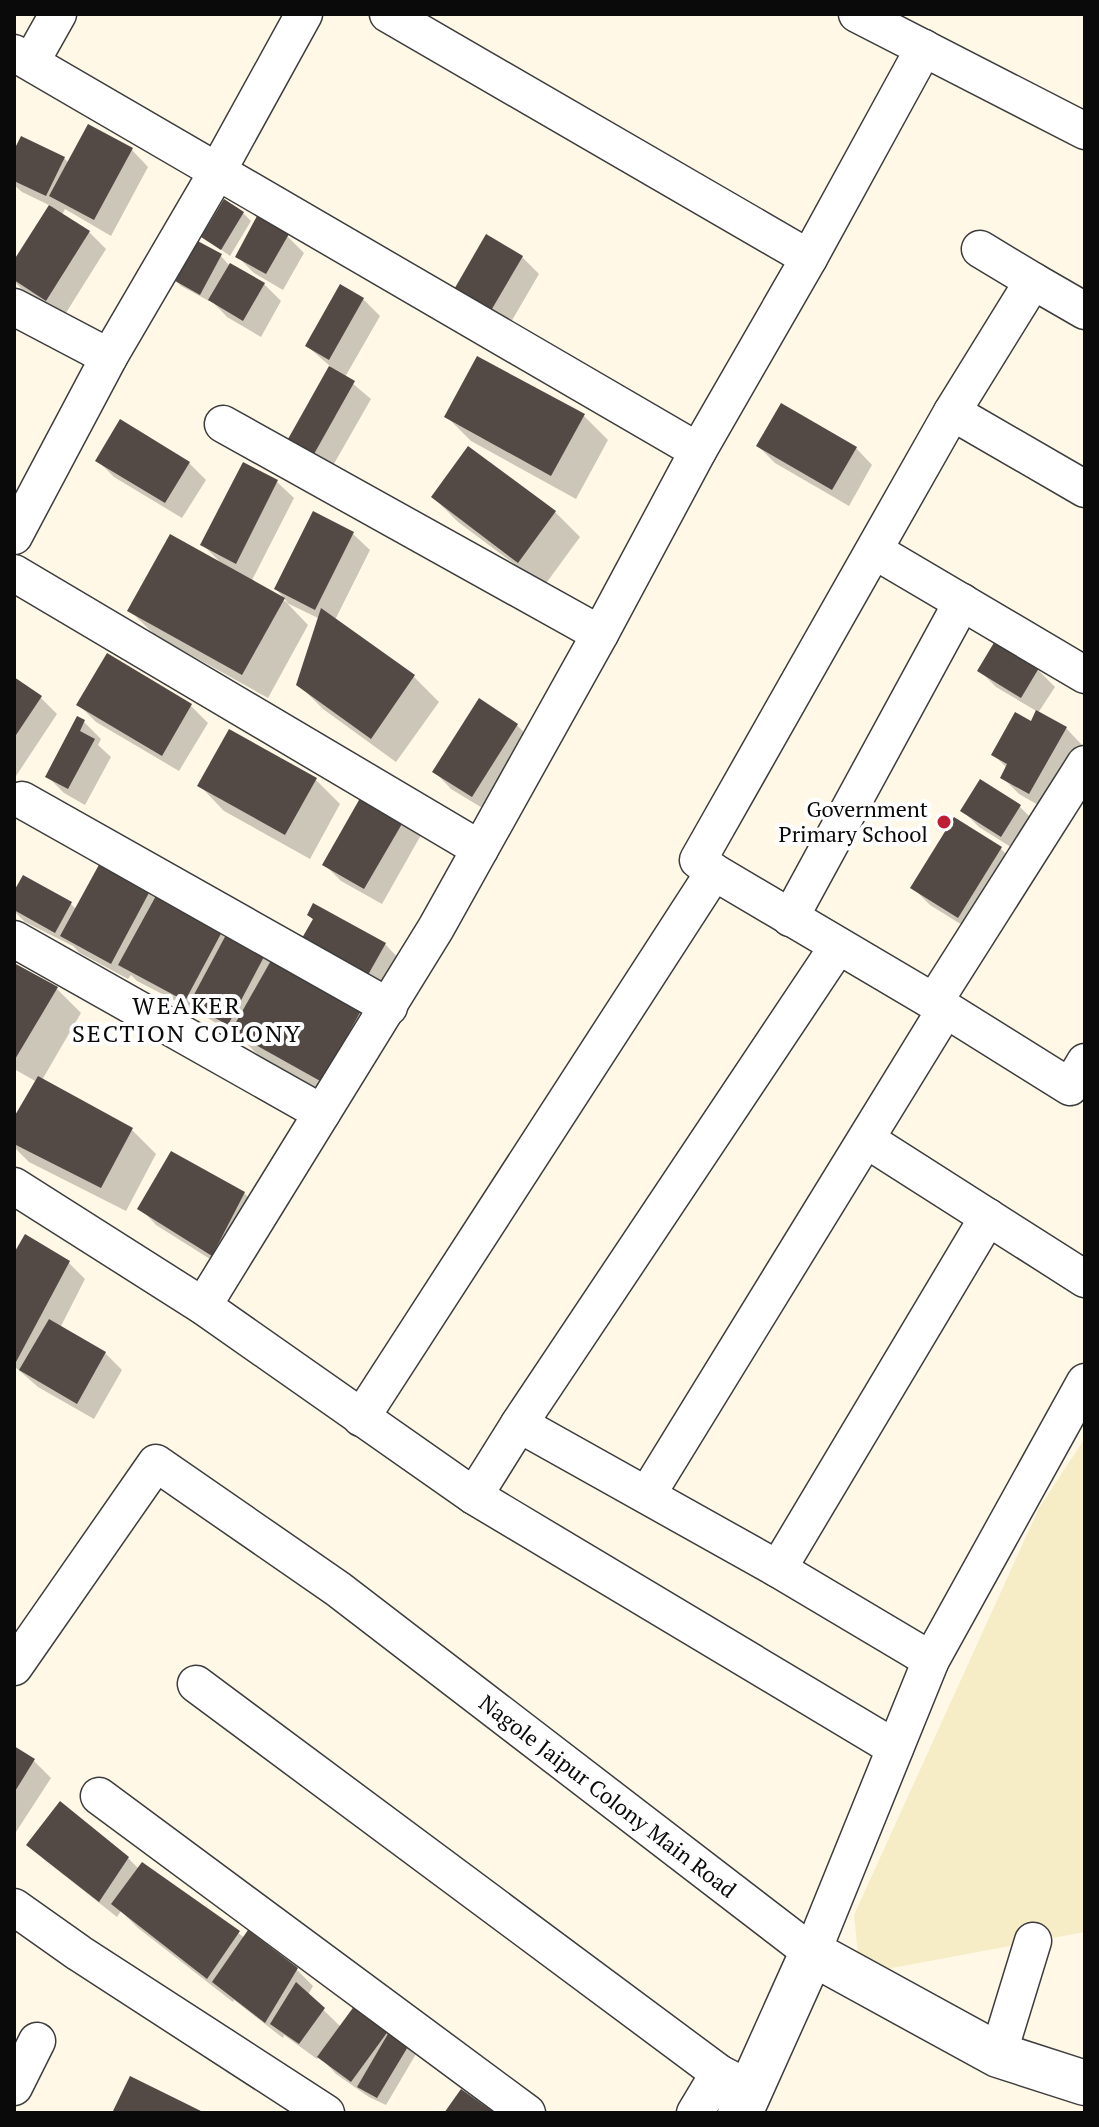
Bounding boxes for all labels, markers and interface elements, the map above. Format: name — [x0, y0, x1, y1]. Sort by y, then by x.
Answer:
place label: Government Primary School — [779, 794, 928, 848]
marker: Government Primary School — [935, 813, 953, 831]
district label: WEAKER SECTION COLONY — [72, 989, 302, 1049]
street label: Nagole Jaipur Colony Main Road — [474, 1688, 742, 1904]

